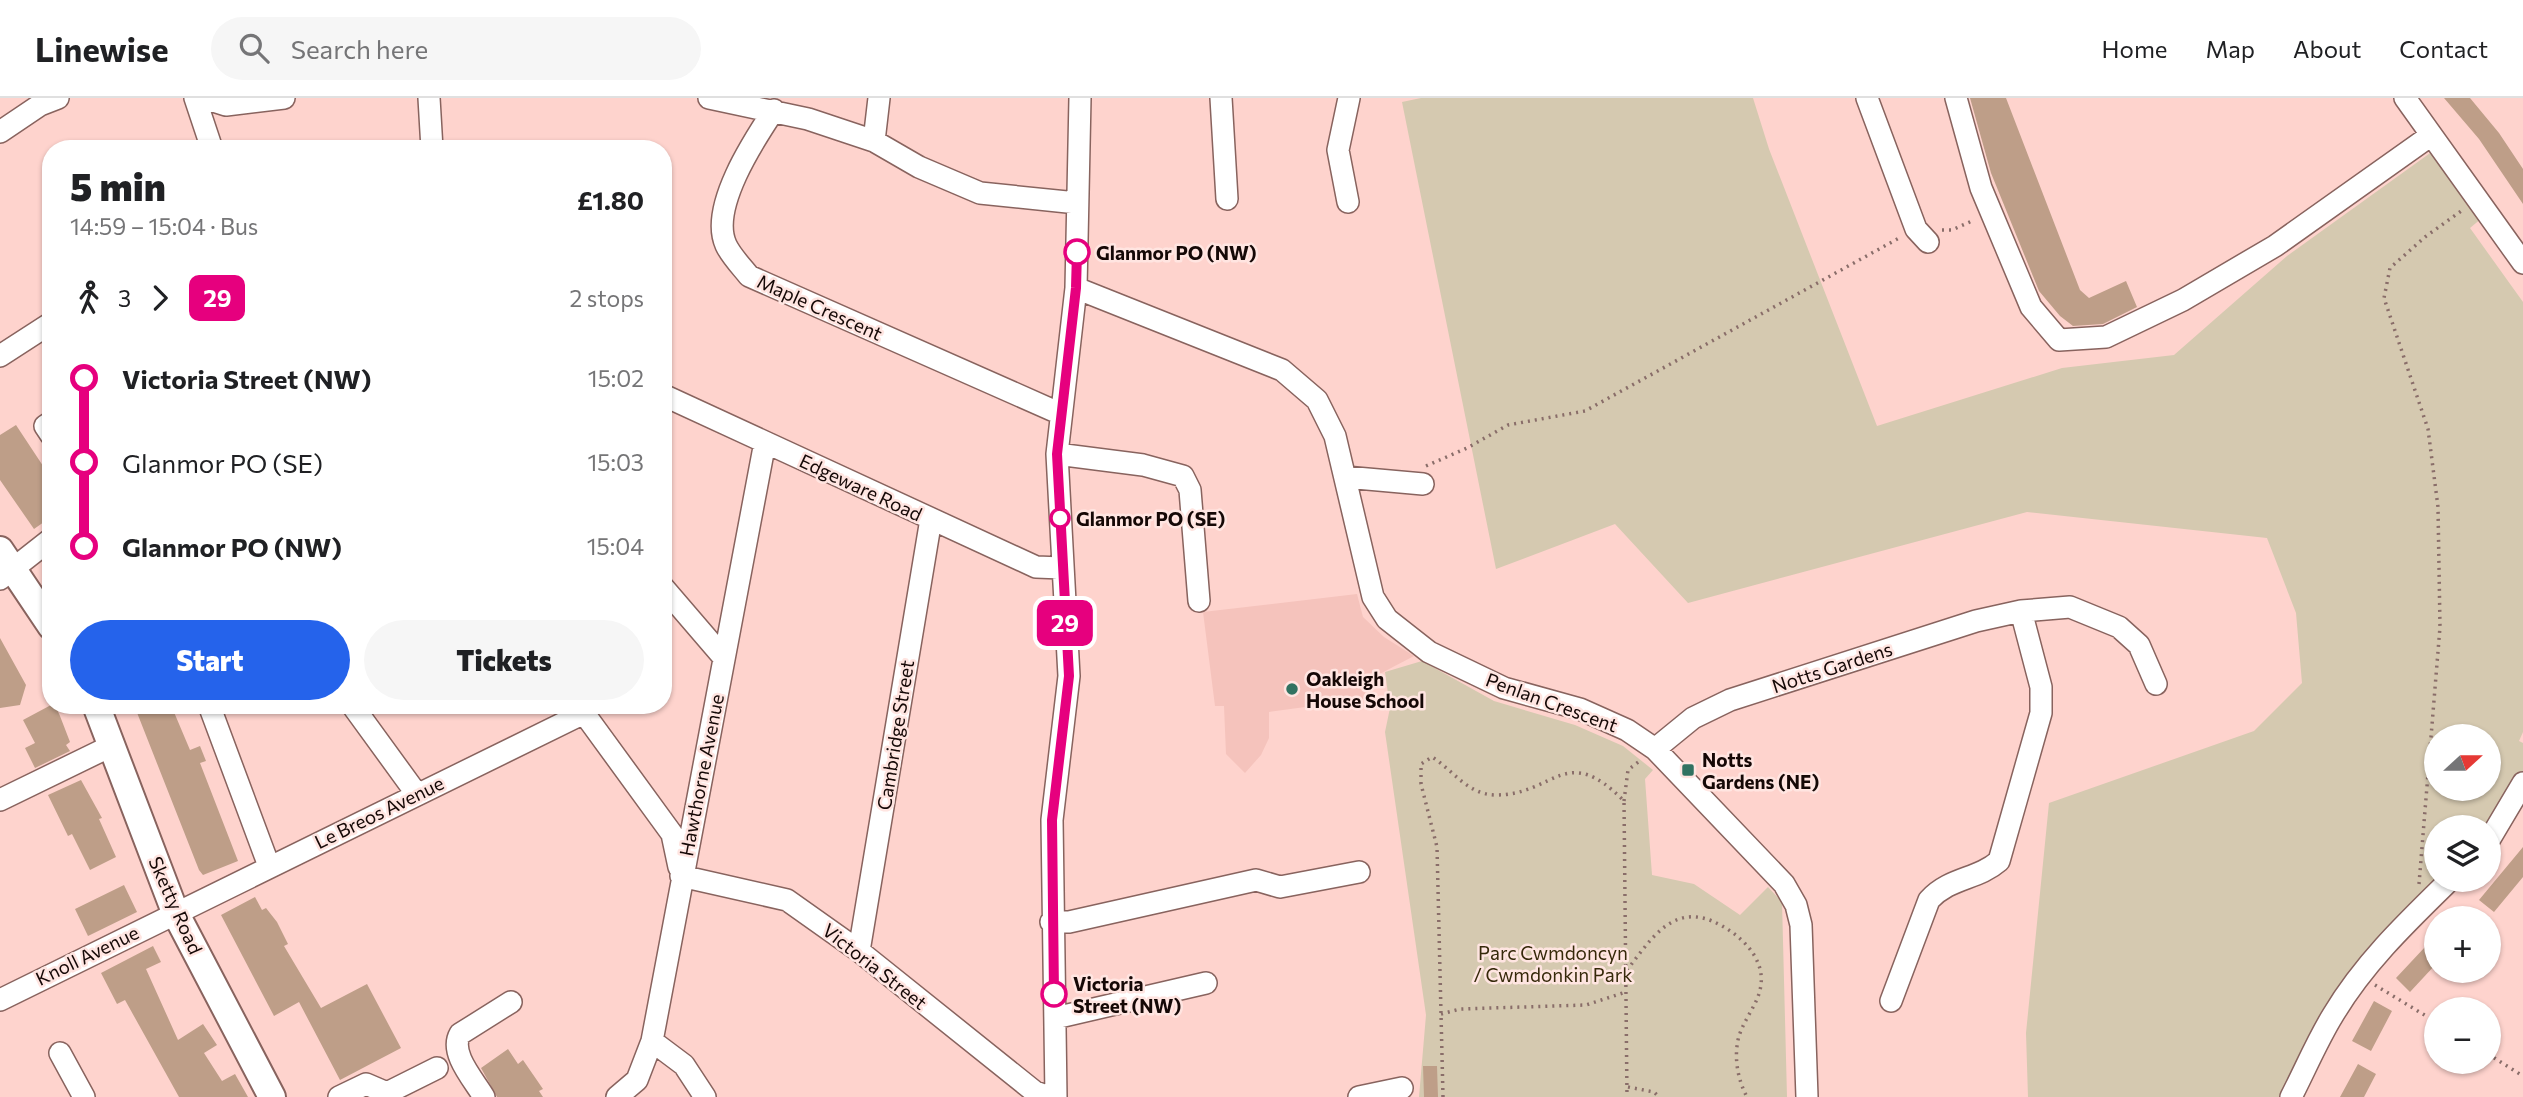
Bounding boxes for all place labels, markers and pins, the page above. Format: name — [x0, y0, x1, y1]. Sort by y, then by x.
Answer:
marker: Glanmor PO (NW) — [1064, 239, 1090, 265]
place label: Glanmor PO (NW) — [1096, 241, 1257, 264]
place label: Glanmor PO (SE) — [1076, 507, 1225, 530]
marker: Glanmor PO (SE) — [1050, 508, 1070, 528]
place label: Oakleigh House School — [1306, 667, 1424, 712]
marker: Oakleigh House School — [1284, 681, 1300, 697]
place label: Notts Gardens (NE) — [1702, 748, 1819, 793]
marker: Notts Gardens (NE) — [1680, 762, 1696, 778]
place label: Victoria Street (NW) — [1073, 972, 1181, 1017]
marker: Victoria Street (NW) — [1041, 981, 1067, 1007]

